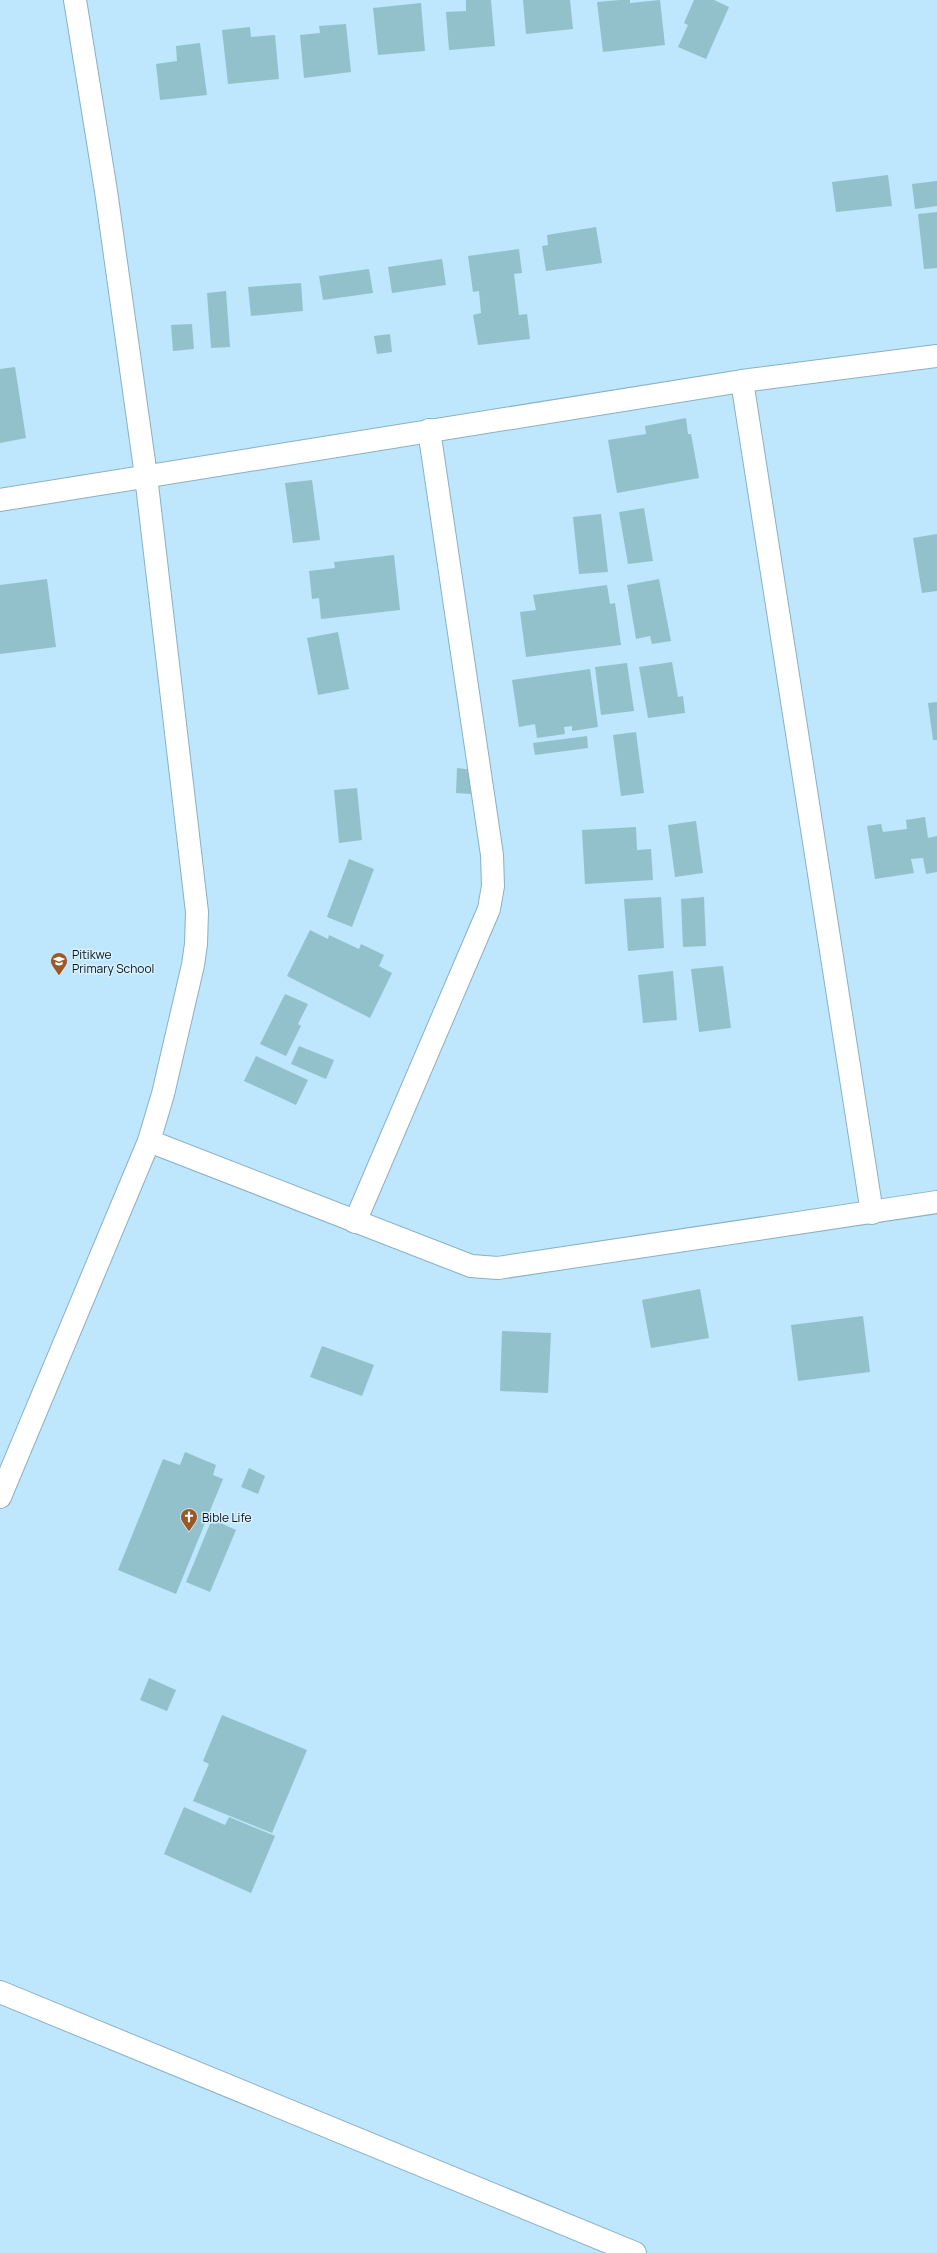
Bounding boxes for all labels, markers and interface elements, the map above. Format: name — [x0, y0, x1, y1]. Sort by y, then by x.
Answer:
place label: Pitikwe Primary School — [72, 946, 154, 977]
school or university icon: Pitikwe Primary School — [49, 951, 69, 976]
church icon: Bible Life — [179, 1507, 199, 1532]
place label: Bible Life — [202, 1509, 251, 1526]

